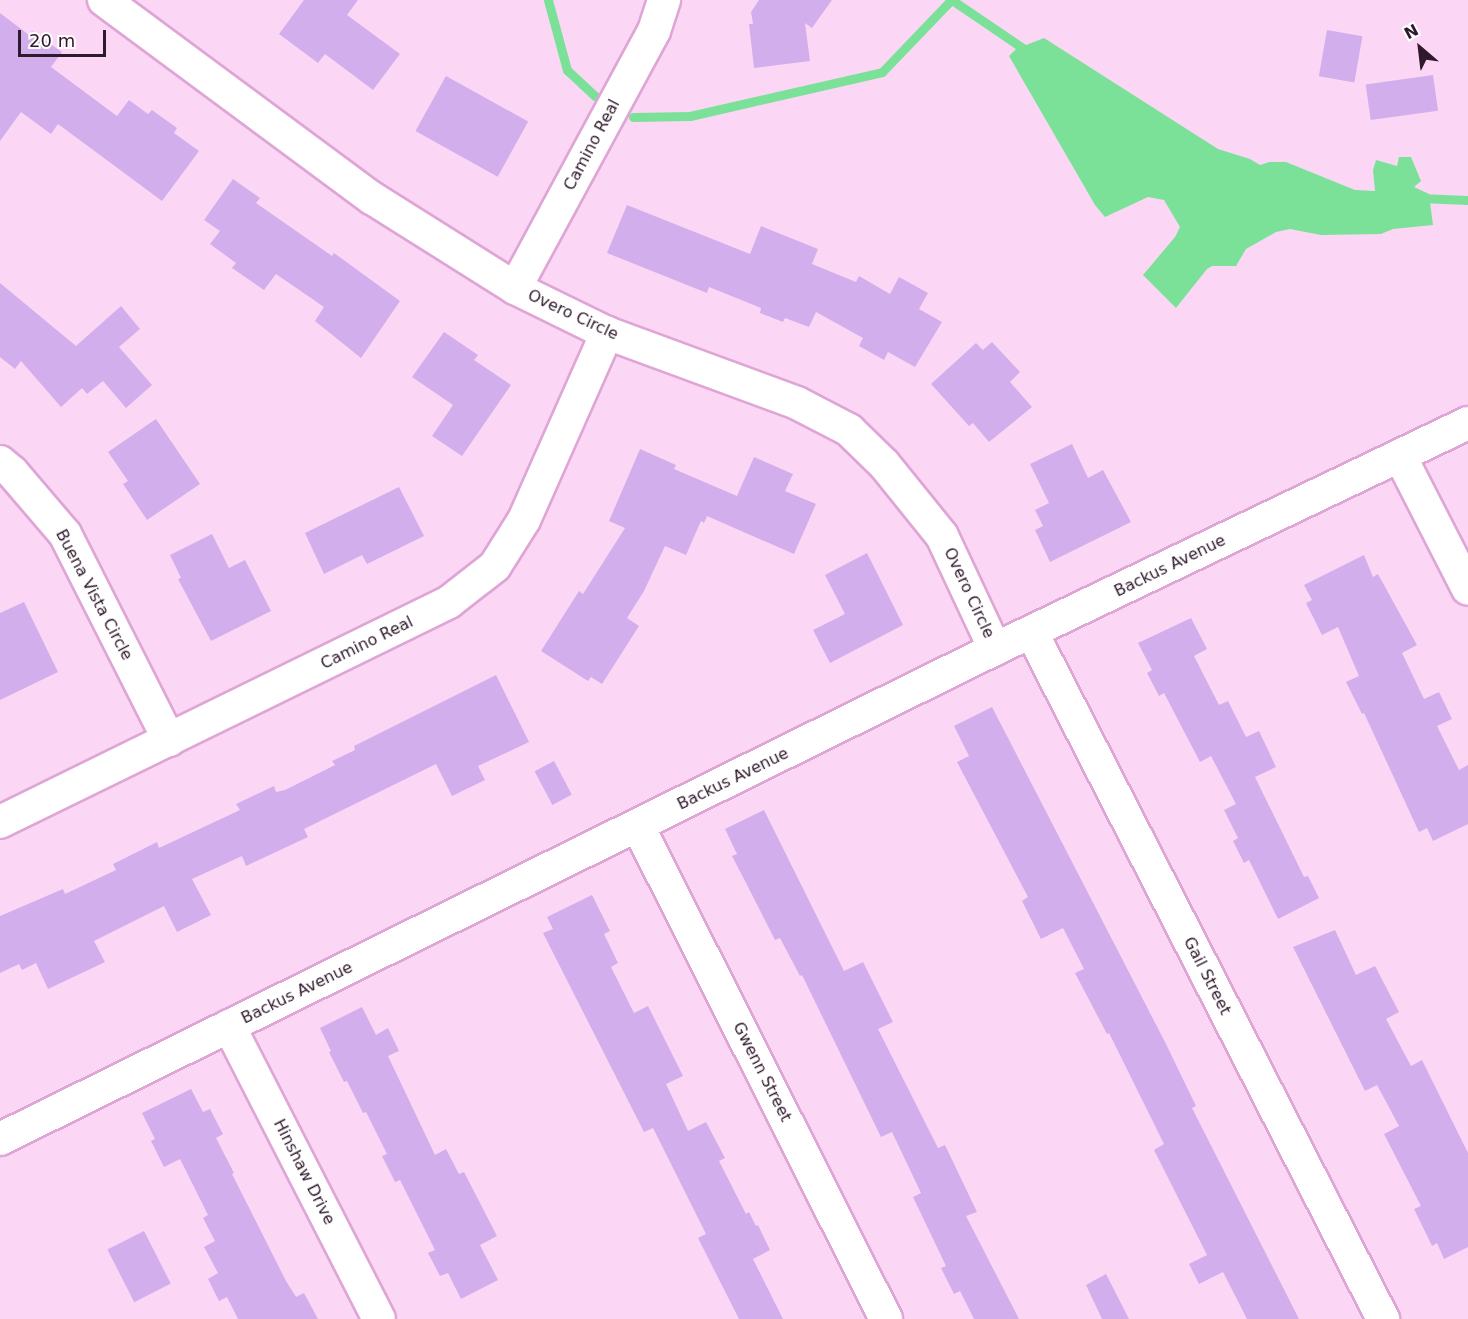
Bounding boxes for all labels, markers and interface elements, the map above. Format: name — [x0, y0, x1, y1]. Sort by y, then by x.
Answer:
scale bar — [21, 18, 110, 56]
north arrow — [1390, 18, 1450, 78]
text: N — [1401, 20, 1422, 43]
text: 20 m — [29, 30, 75, 51]
street label: Camino Real — [560, 96, 624, 194]
street label: Overo Circle — [525, 286, 621, 344]
street label: Buena Vista Circle — [51, 526, 137, 664]
street label: Backus Avenue — [1111, 531, 1229, 601]
street label: Overo Circle — [940, 545, 998, 641]
street label: Camino Real — [318, 612, 416, 674]
street label: Backus Avenue — [674, 744, 792, 814]
street label: Gail Street — [1179, 934, 1235, 1018]
street label: Backus Avenue — [238, 958, 356, 1028]
street label: Gwenn Street — [729, 1019, 795, 1125]
street label: Hinshaw Drive — [269, 1116, 339, 1228]

